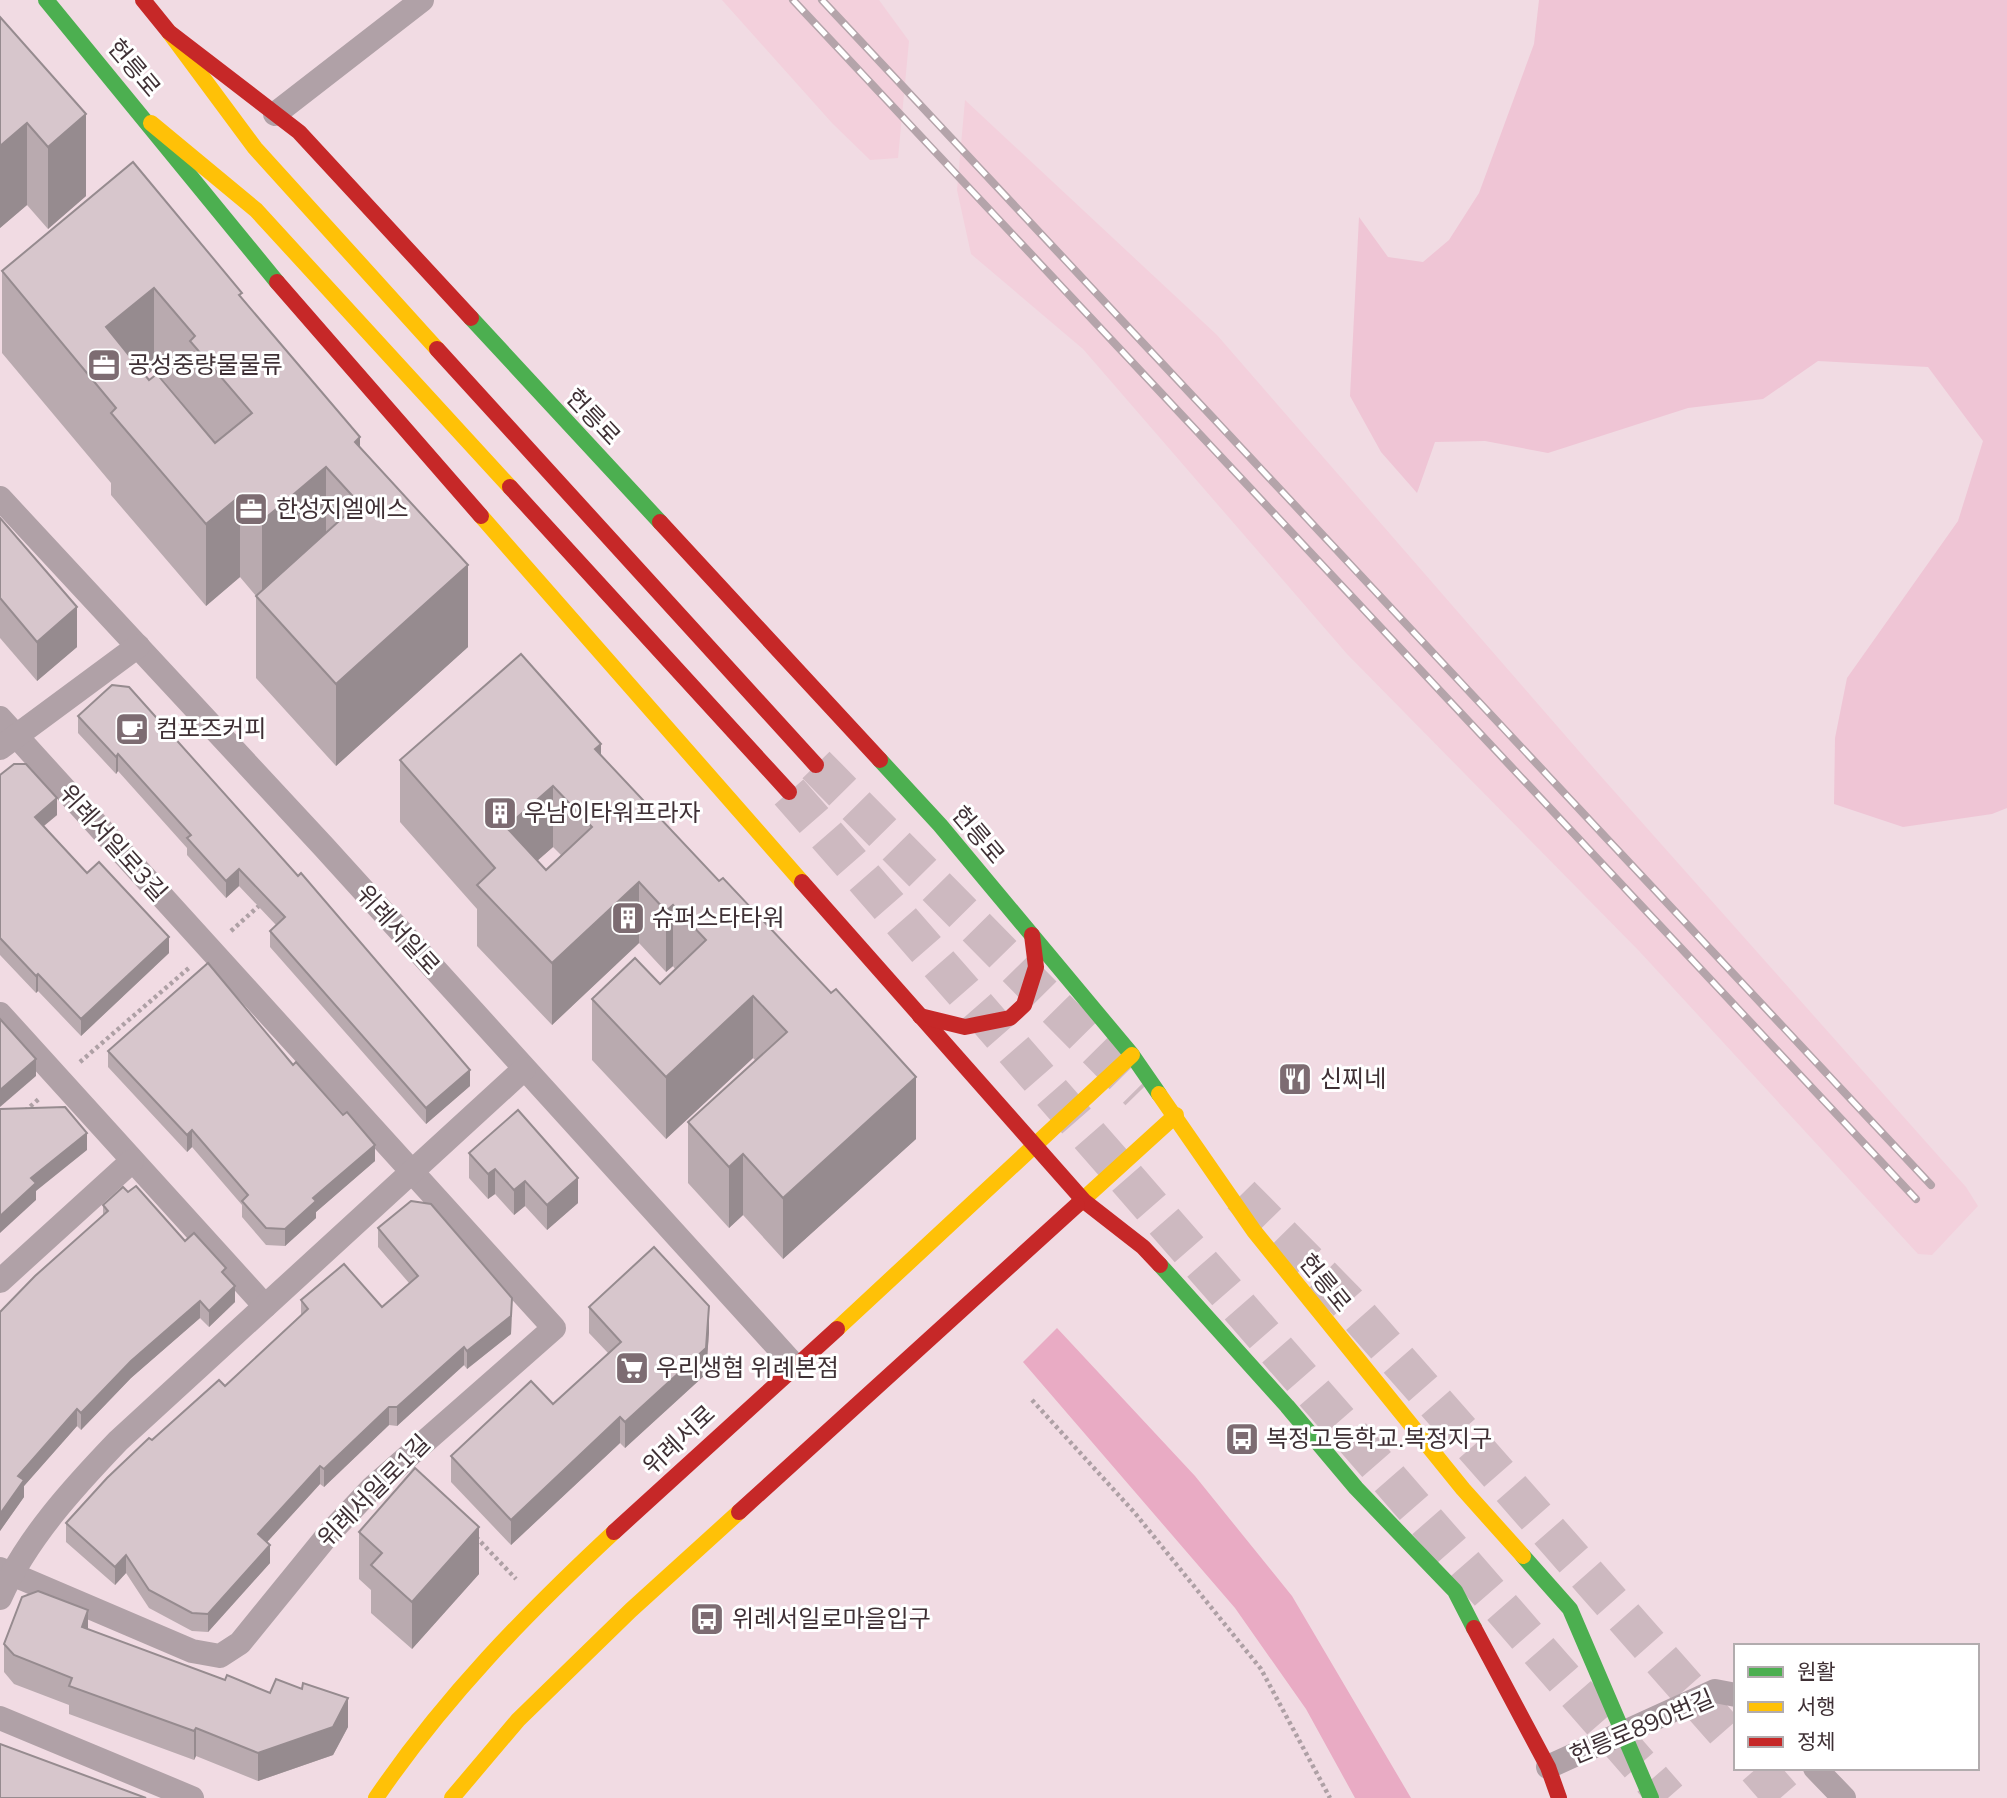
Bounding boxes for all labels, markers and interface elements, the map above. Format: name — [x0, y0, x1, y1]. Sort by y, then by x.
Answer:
street label: 헌릉로 — [102, 32, 168, 102]
office icon: 공성중량물물류 — [85, 346, 123, 384]
place label: 공성중량물물류 — [128, 349, 283, 379]
street label: 헌릉로 — [560, 382, 627, 451]
office icon: 한성지엘에스 — [232, 490, 270, 528]
place label: 한성지엘에스 — [276, 493, 408, 523]
cafe icon: 컴포즈커피 — [113, 710, 151, 748]
place label: 컴포즈커피 — [156, 713, 266, 743]
street label: 위례서일로3길 — [53, 778, 174, 907]
building icon: 우남이타워프라자 — [481, 794, 519, 832]
place label: 우남이타워프라자 — [524, 797, 701, 827]
street label: 헌릉로 — [946, 799, 1012, 869]
street label: 위례서일로 — [351, 878, 447, 980]
building icon: 슈퍼스타타워 — [609, 899, 647, 937]
place label: 슈퍼스타타워 — [652, 902, 784, 932]
restaurant icon: 신찌네 — [1276, 1060, 1314, 1098]
place label: 신찌네 — [1320, 1063, 1386, 1093]
street label: 헌릉로 — [1293, 1247, 1358, 1318]
supermarket icon: 우리생협 위례본점 — [613, 1349, 651, 1387]
place label: 우리생협 위례본점 — [656, 1352, 839, 1382]
street label: 위례서로 — [636, 1398, 721, 1480]
bus stop icon: 복정고등학교.복정지구 — [1223, 1420, 1261, 1458]
place label: 복정고등학교.복정지구 — [1266, 1423, 1492, 1453]
street label: 위례서일로1길 — [311, 1428, 436, 1553]
bus stop icon: 위례서일로마을입구 — [688, 1600, 726, 1638]
place label: 위례서일로마을입구 — [732, 1603, 931, 1633]
legend — [1734, 1644, 1979, 1770]
text: 원활 — [1797, 1658, 1836, 1684]
street label: 헌릉로890번길 — [1565, 1682, 1718, 1770]
text: 서행 — [1797, 1693, 1836, 1719]
text: 정체 — [1797, 1728, 1836, 1754]

